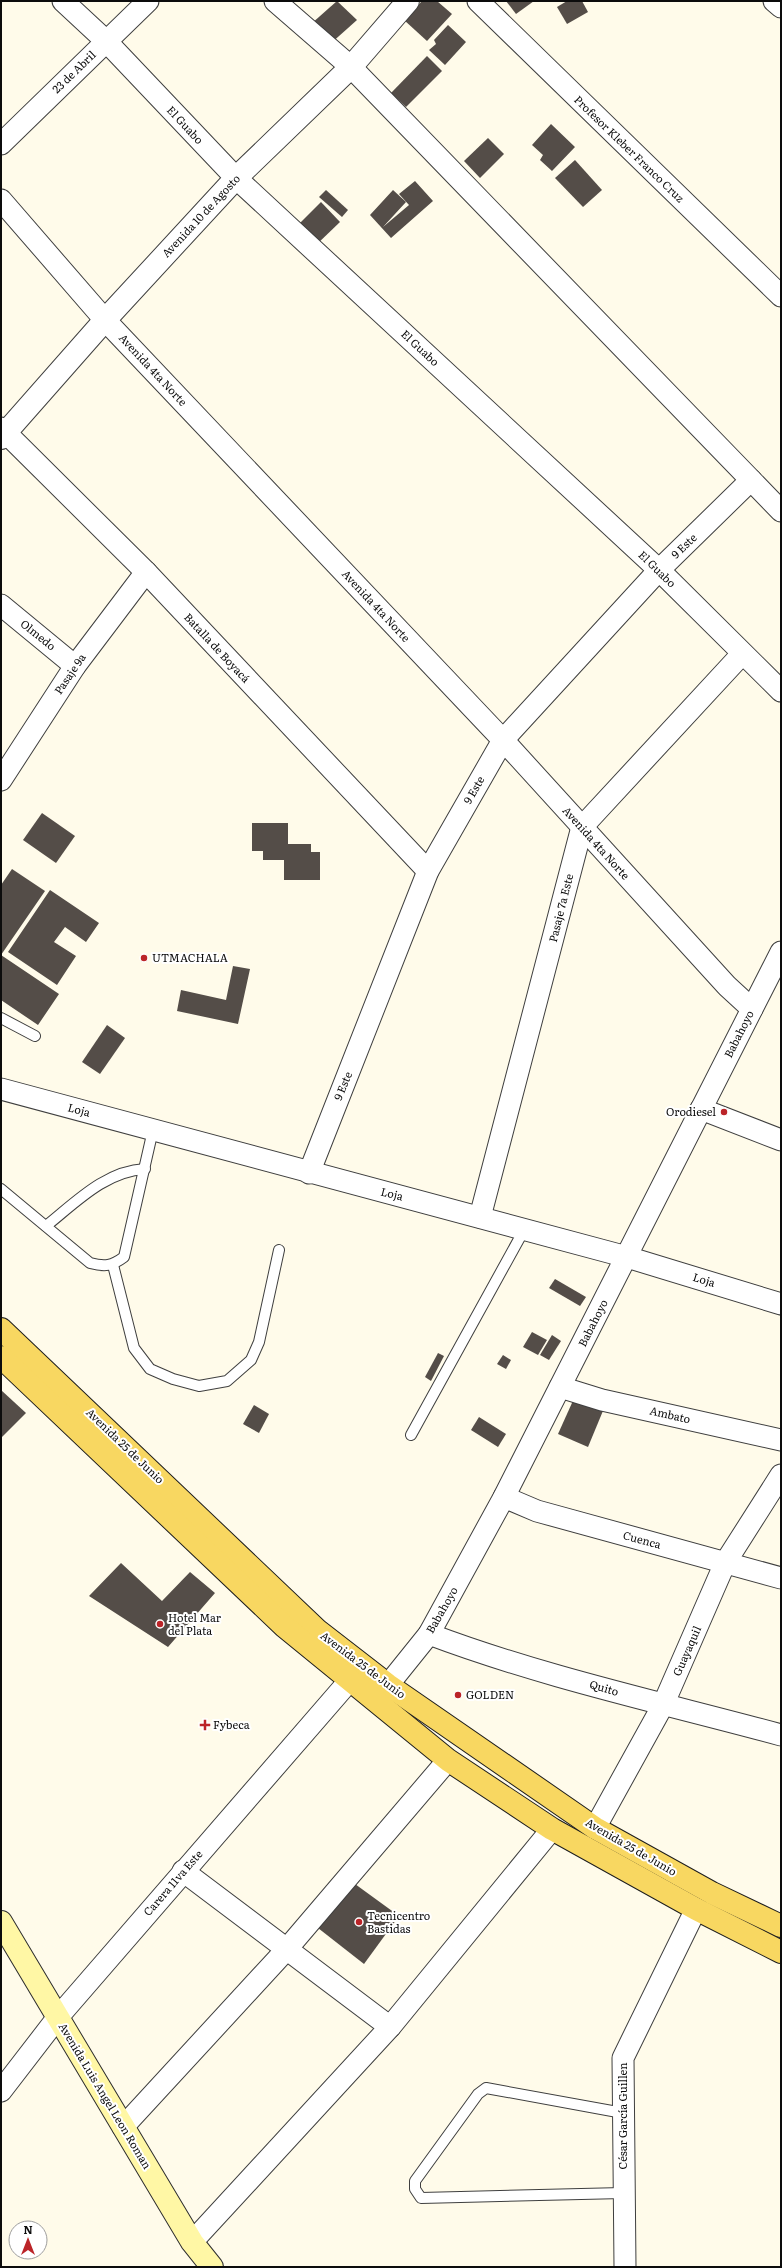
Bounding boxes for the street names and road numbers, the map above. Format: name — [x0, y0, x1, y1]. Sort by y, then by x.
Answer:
street label: 23 de Abril — [48, 46, 99, 96]
street label: Profesor Kleber Franco Cruz — [571, 91, 689, 206]
street label: El Guabo — [164, 102, 208, 147]
street label: Avenida 10 de Agosto — [157, 170, 243, 260]
street label: El Guabo — [398, 325, 443, 369]
street label: Avenida 4ta Norte — [116, 330, 192, 409]
street label: 9 Este — [667, 529, 700, 561]
street label: El Guabo — [635, 546, 680, 590]
street label: Avenida 4ta Norte — [339, 566, 415, 645]
street label: Batalla de Boyacá — [181, 609, 254, 686]
street label: Olmedo — [18, 615, 60, 653]
street label: Pasaje 9a — [50, 650, 89, 697]
street label: 9 Este — [459, 772, 488, 806]
street label: Avenida 4ta Norte — [560, 802, 634, 883]
street label: Pasaje 7a Este — [544, 872, 576, 944]
street label: Babahoyo — [719, 1007, 757, 1060]
street label: 9 Este — [329, 1068, 355, 1102]
street label: Loja — [66, 1098, 92, 1120]
street label: Loja — [379, 1183, 405, 1204]
street label: Loja — [691, 1268, 718, 1290]
street label: Babahoyo — [573, 1296, 611, 1349]
street label: Ambato — [648, 1402, 692, 1426]
street label: Avenida 25 de Junio — [83, 1404, 168, 1487]
street label: Cuenca — [621, 1526, 663, 1552]
street label: Babahoyo — [421, 1583, 461, 1636]
street label: Guayaquil — [668, 1623, 704, 1678]
street label: Avenida 25 de Junio — [318, 1627, 409, 1702]
street label: Quito — [588, 1675, 621, 1699]
street label: Avenida 25 de Junio — [583, 1814, 680, 1879]
street label: Carera 11va Este — [139, 1846, 206, 1919]
street label: Avenida Luis Angel Leon Roman — [56, 2019, 156, 2172]
street label: César García Guillen — [614, 2063, 630, 2169]

